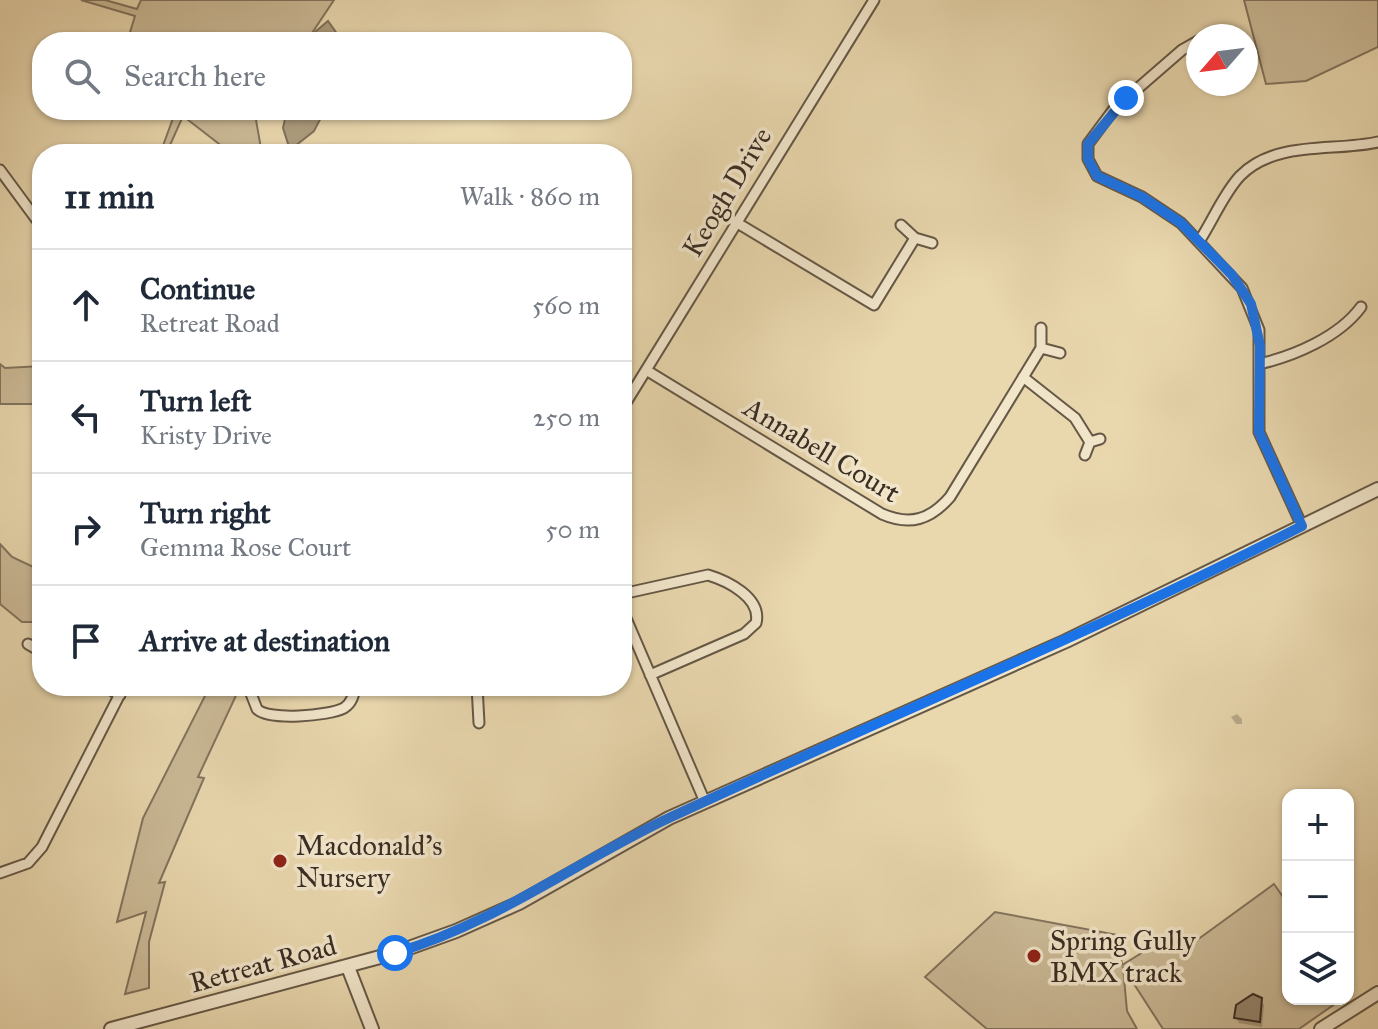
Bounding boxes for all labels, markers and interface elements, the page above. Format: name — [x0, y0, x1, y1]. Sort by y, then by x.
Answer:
north arrow — [1186, 24, 1258, 96]
search box — [32, 32, 632, 120]
icon: search — [60, 54, 104, 98]
text: Search here — [124, 58, 266, 94]
route end — [1108, 80, 1144, 116]
street label: Keogh Drive — [675, 121, 779, 263]
text: 11 min — [64, 176, 155, 217]
text: Walk · 860 m — [460, 180, 600, 212]
text: Continue — [140, 271, 255, 307]
icon: ahead — [64, 283, 108, 327]
text: 560 m — [532, 289, 600, 321]
text: Retreat Road — [140, 307, 280, 339]
text: Turn left — [140, 383, 251, 419]
street label: Annabell Court — [737, 389, 907, 510]
icon: left — [64, 395, 108, 439]
text: 250 m — [533, 401, 600, 433]
text: Kristy Drive — [140, 419, 272, 451]
text: Turn right — [140, 495, 271, 531]
icon: right — [64, 507, 108, 551]
text: 50 m — [545, 513, 600, 545]
text: Gemma Rose Court — [140, 531, 351, 563]
icon: arrive — [64, 619, 108, 663]
text: Arrive at destination — [140, 623, 390, 659]
map controls — [1282, 789, 1354, 1005]
button: + — [1282, 789, 1354, 861]
place label: Macdonald’s Nursery — [296, 828, 442, 895]
marker: Macdonald’s Nursery — [271, 852, 289, 870]
button: − — [1282, 861, 1354, 933]
place label: Spring Gully BMX track — [1050, 923, 1197, 990]
street label: Retreat Road — [186, 928, 340, 1000]
button: layers — [1282, 933, 1354, 1005]
route start — [377, 935, 413, 971]
marker: Spring Gully BMX track — [1025, 947, 1043, 965]

